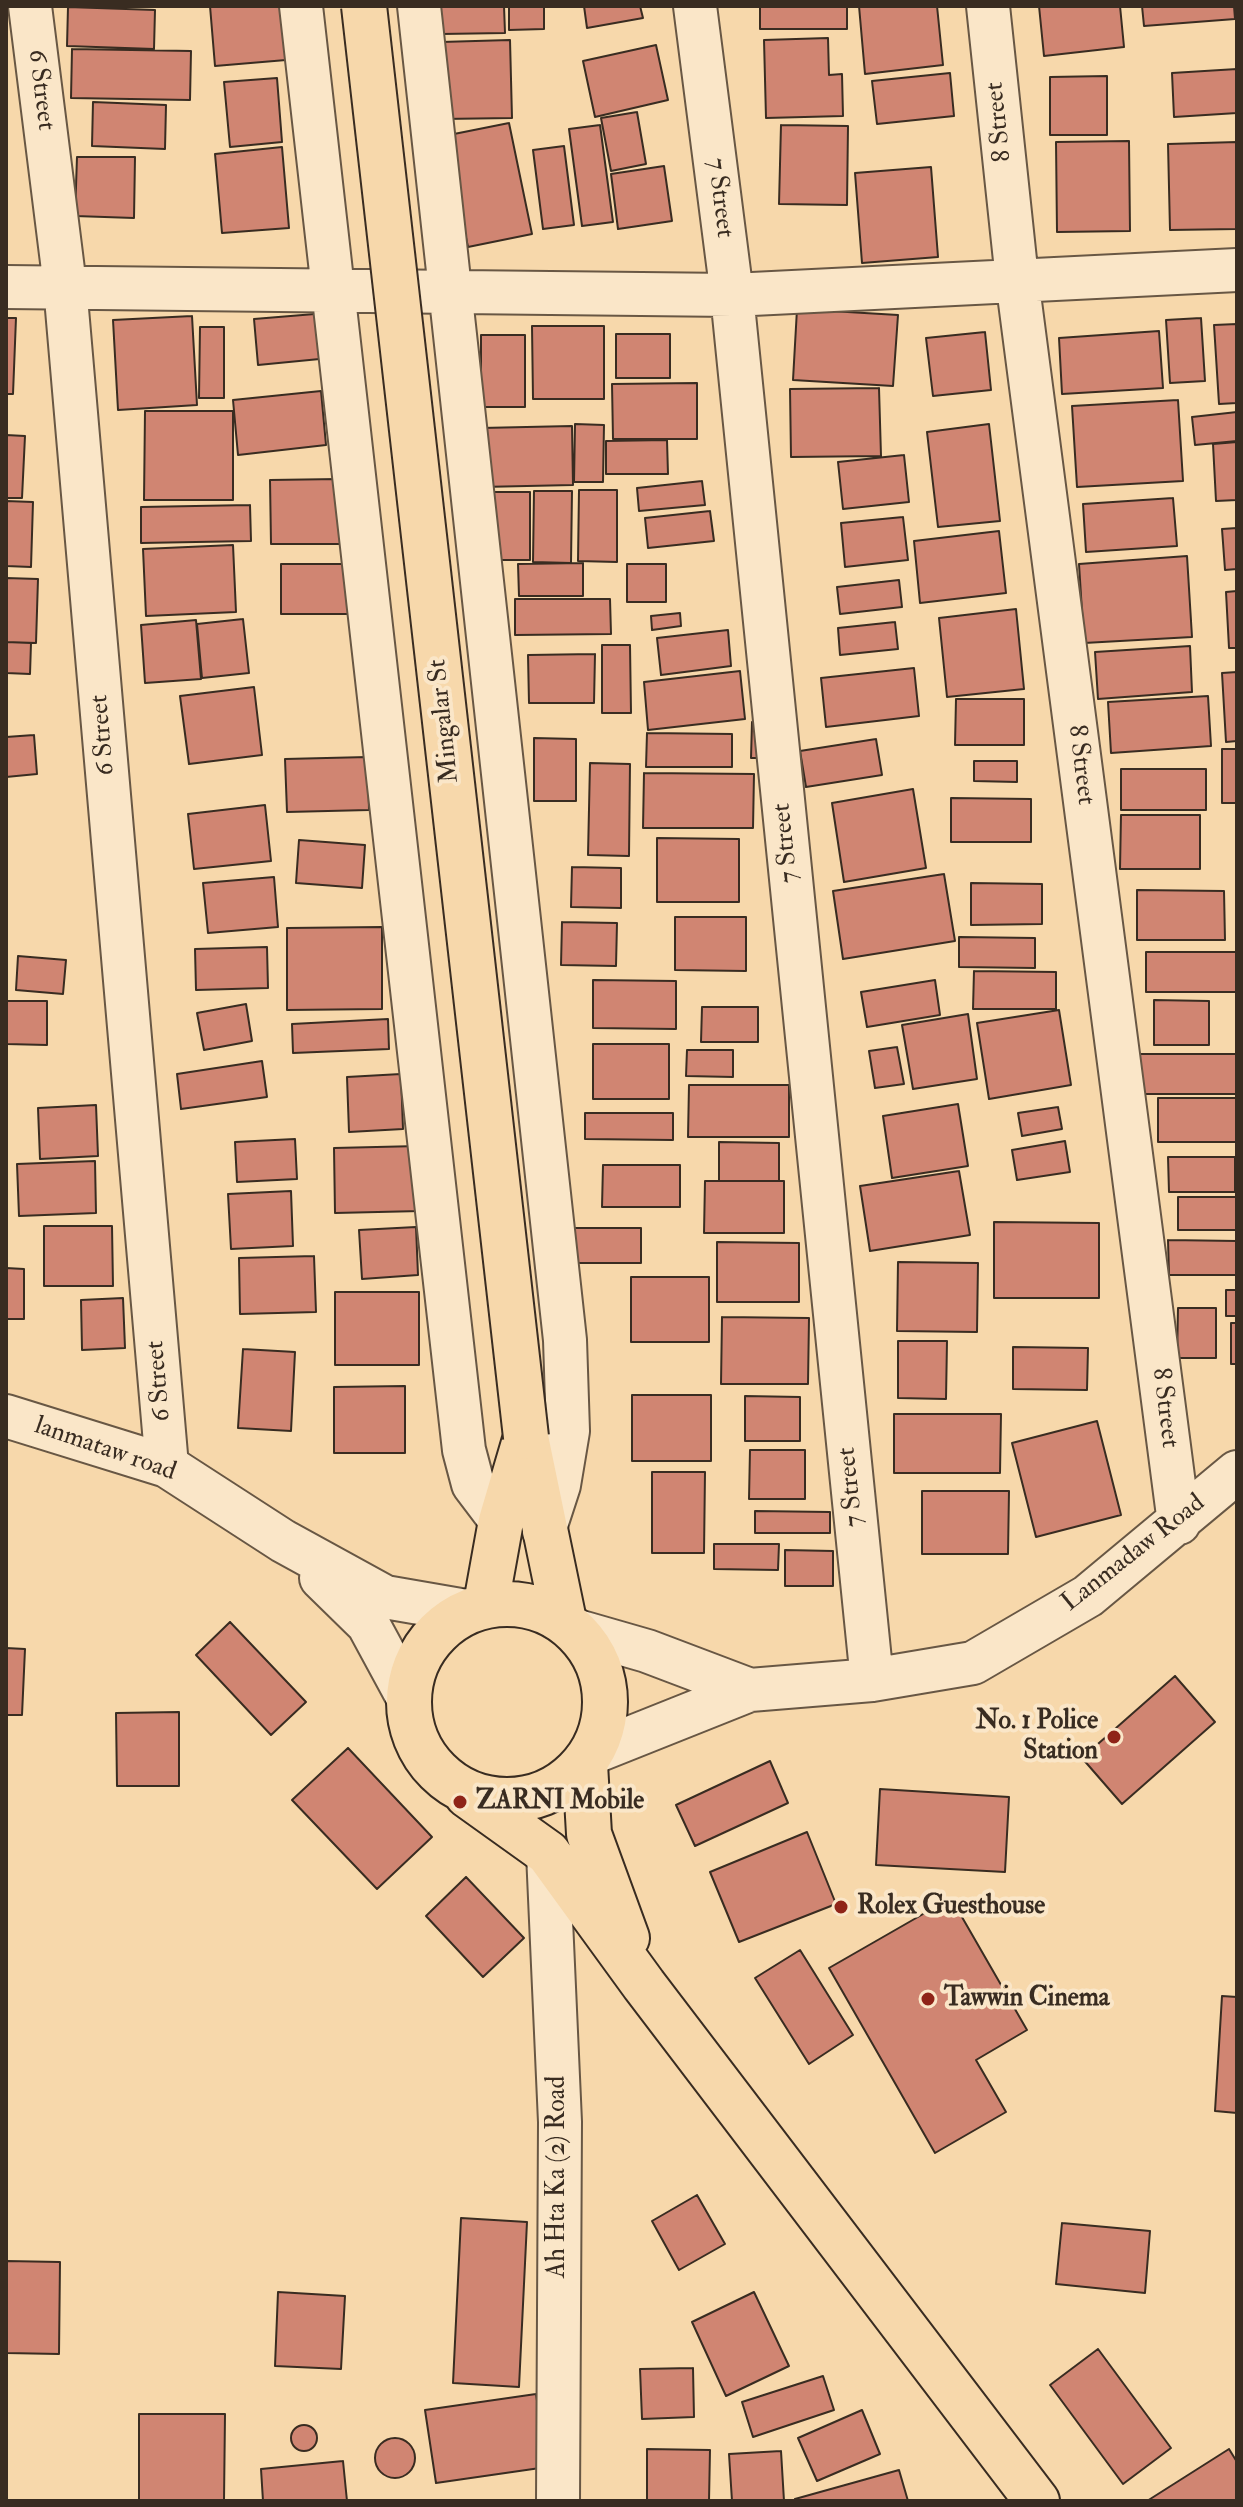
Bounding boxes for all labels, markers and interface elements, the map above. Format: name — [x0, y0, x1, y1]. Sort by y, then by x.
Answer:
street label: 6 Street — [20, 48, 60, 132]
street label: 8 Street — [980, 80, 1020, 164]
street label: 7 Street — [699, 156, 739, 240]
street label: Mingalar St — [423, 658, 467, 784]
street label: 6 Street — [85, 693, 123, 777]
street label: 8 Street — [1060, 723, 1100, 807]
street label: 7 Street — [767, 802, 807, 884]
street label: 6 Street — [141, 1339, 179, 1423]
street label: 8 Street — [1144, 1366, 1184, 1450]
street label: lanmataw road — [30, 1411, 180, 1489]
street label: 7 Street — [832, 1446, 872, 1528]
street label: Lanmadaw Road — [1056, 1488, 1212, 1620]
place label: No. 1 Police Station — [976, 1706, 1098, 1768]
marker: No. 1 Police Station — [1105, 1728, 1123, 1746]
place label: ZARNI Mobile — [476, 1786, 644, 1818]
marker: ZARNI Mobile — [451, 1793, 469, 1811]
place label: Rolex Guesthouse — [857, 1891, 1045, 1923]
marker: Rolex Guesthouse — [832, 1898, 850, 1916]
place label: Tawwin Cinema — [944, 1983, 1110, 2015]
marker: Tawwin Cinema — [919, 1990, 937, 2008]
street label: Ah Hta Ka (2) Road — [542, 2076, 574, 2278]

